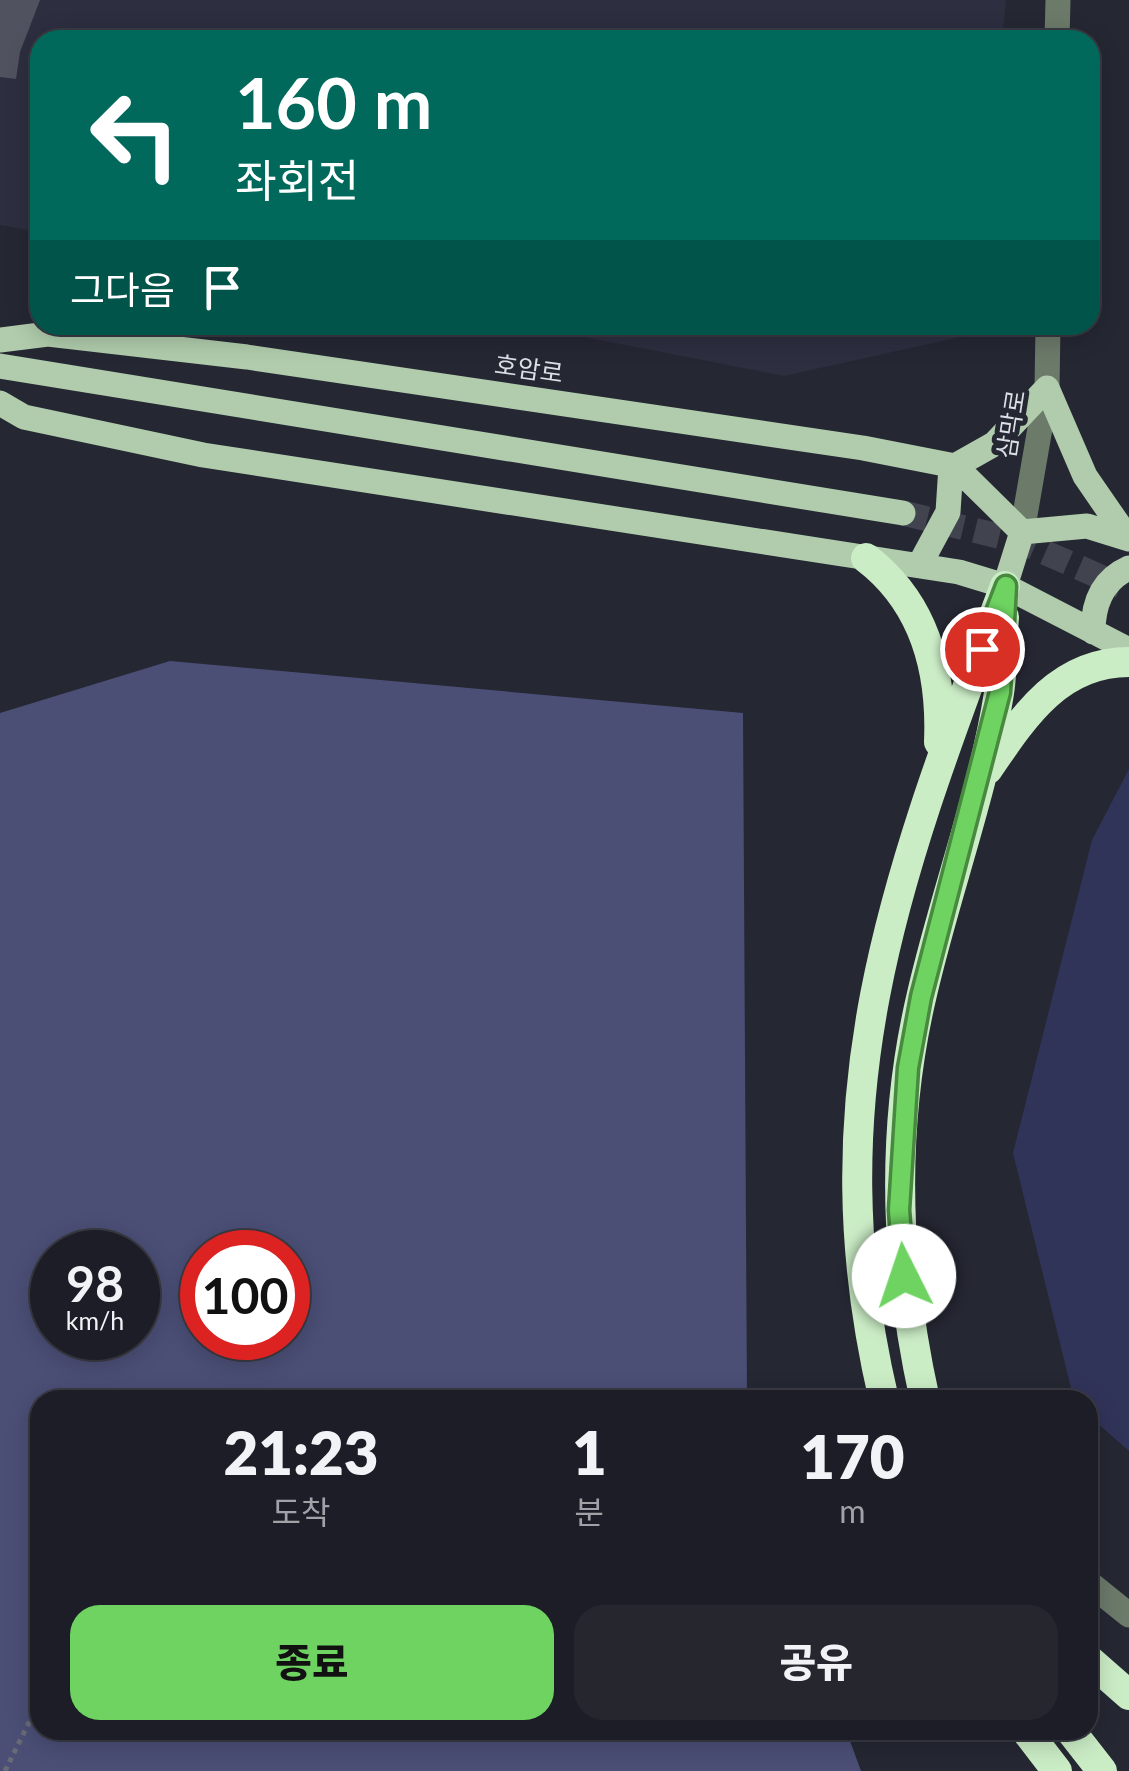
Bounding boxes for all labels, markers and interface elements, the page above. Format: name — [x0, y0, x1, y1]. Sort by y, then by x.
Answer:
text: 160 m — [235, 60, 432, 144]
icon: left — [70, 70, 200, 200]
text: 좌회전 — [235, 153, 359, 207]
icon: arrive — [195, 260, 250, 315]
text: 그다음 — [70, 266, 175, 312]
street label: 호암로 — [493, 348, 565, 388]
street label: 삼막로 — [990, 388, 1030, 460]
pin — [940, 607, 1025, 692]
icon: arrive — [955, 622, 1010, 677]
position arrow — [852, 1224, 956, 1328]
speed limit sign: 100 — [180, 1230, 310, 1360]
text: 98 — [66, 1253, 124, 1313]
text: km/h — [66, 1305, 124, 1335]
text: 21:23 — [223, 1416, 379, 1488]
text: 1 — [572, 1416, 607, 1488]
text: 170 — [800, 1420, 905, 1492]
text: m — [839, 1491, 866, 1530]
text: 도착 — [272, 1492, 330, 1531]
text: 분 — [575, 1492, 604, 1531]
button: 종료 — [70, 1605, 554, 1720]
button: 공유 — [574, 1605, 1058, 1720]

